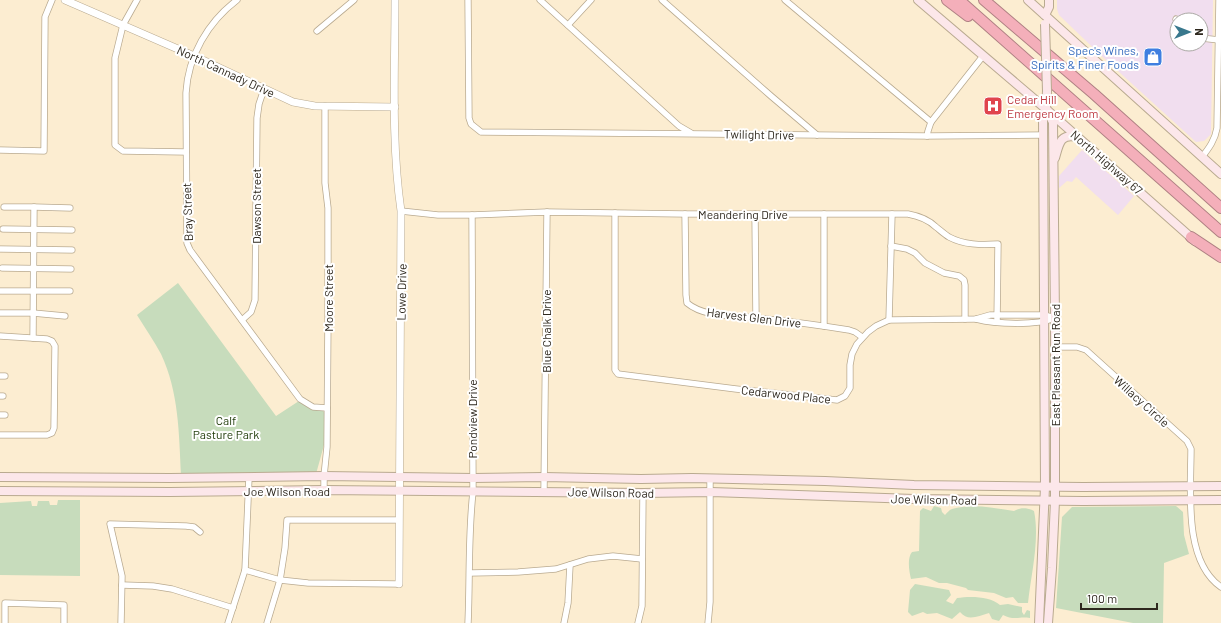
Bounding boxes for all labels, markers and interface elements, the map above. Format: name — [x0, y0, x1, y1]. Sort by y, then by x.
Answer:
north arrow — [1169, 12, 1209, 52]
text: N — [1193, 28, 1206, 36]
street label: North Cannady Drive — [175, 42, 277, 100]
place label: Spec's Wines, Spirits & Finer Foods — [1031, 43, 1139, 71]
shop icon: Spec's Wines, Spirits & Finer Foods — [1142, 46, 1164, 68]
place label: Cedar Hill Emergency Room — [1007, 92, 1098, 120]
hospital icon: Cedar Hill Emergency Room — [982, 95, 1004, 117]
street label: Twilight Drive — [724, 126, 794, 142]
street label: North Highway 67 — [1068, 127, 1146, 197]
street label: Dawson Street — [249, 168, 263, 244]
street label: Bray Street — [179, 182, 195, 242]
street label: Meandering Drive — [698, 207, 788, 221]
street label: Lowe Drive — [394, 263, 408, 321]
street label: Moore Street — [321, 264, 335, 332]
street label: Blue Chalk Drive — [539, 289, 553, 373]
street label: Harvest Glen Drive — [706, 304, 802, 330]
street label: East Pleasant Run Road — [1048, 304, 1062, 426]
street label: Willacy Circle — [1112, 373, 1172, 429]
street label: Pondview Drive — [465, 379, 479, 459]
street label: Cedarwood Place — [740, 382, 832, 406]
park label: Calf Pasture Park — [193, 413, 259, 441]
street label: Joe Wilson Road — [244, 484, 330, 498]
street label: Joe Wilson Road — [568, 484, 654, 500]
street label: Joe Wilson Road — [891, 491, 977, 507]
scale bar — [1081, 585, 1157, 611]
text: 100 m — [1087, 591, 1117, 605]

